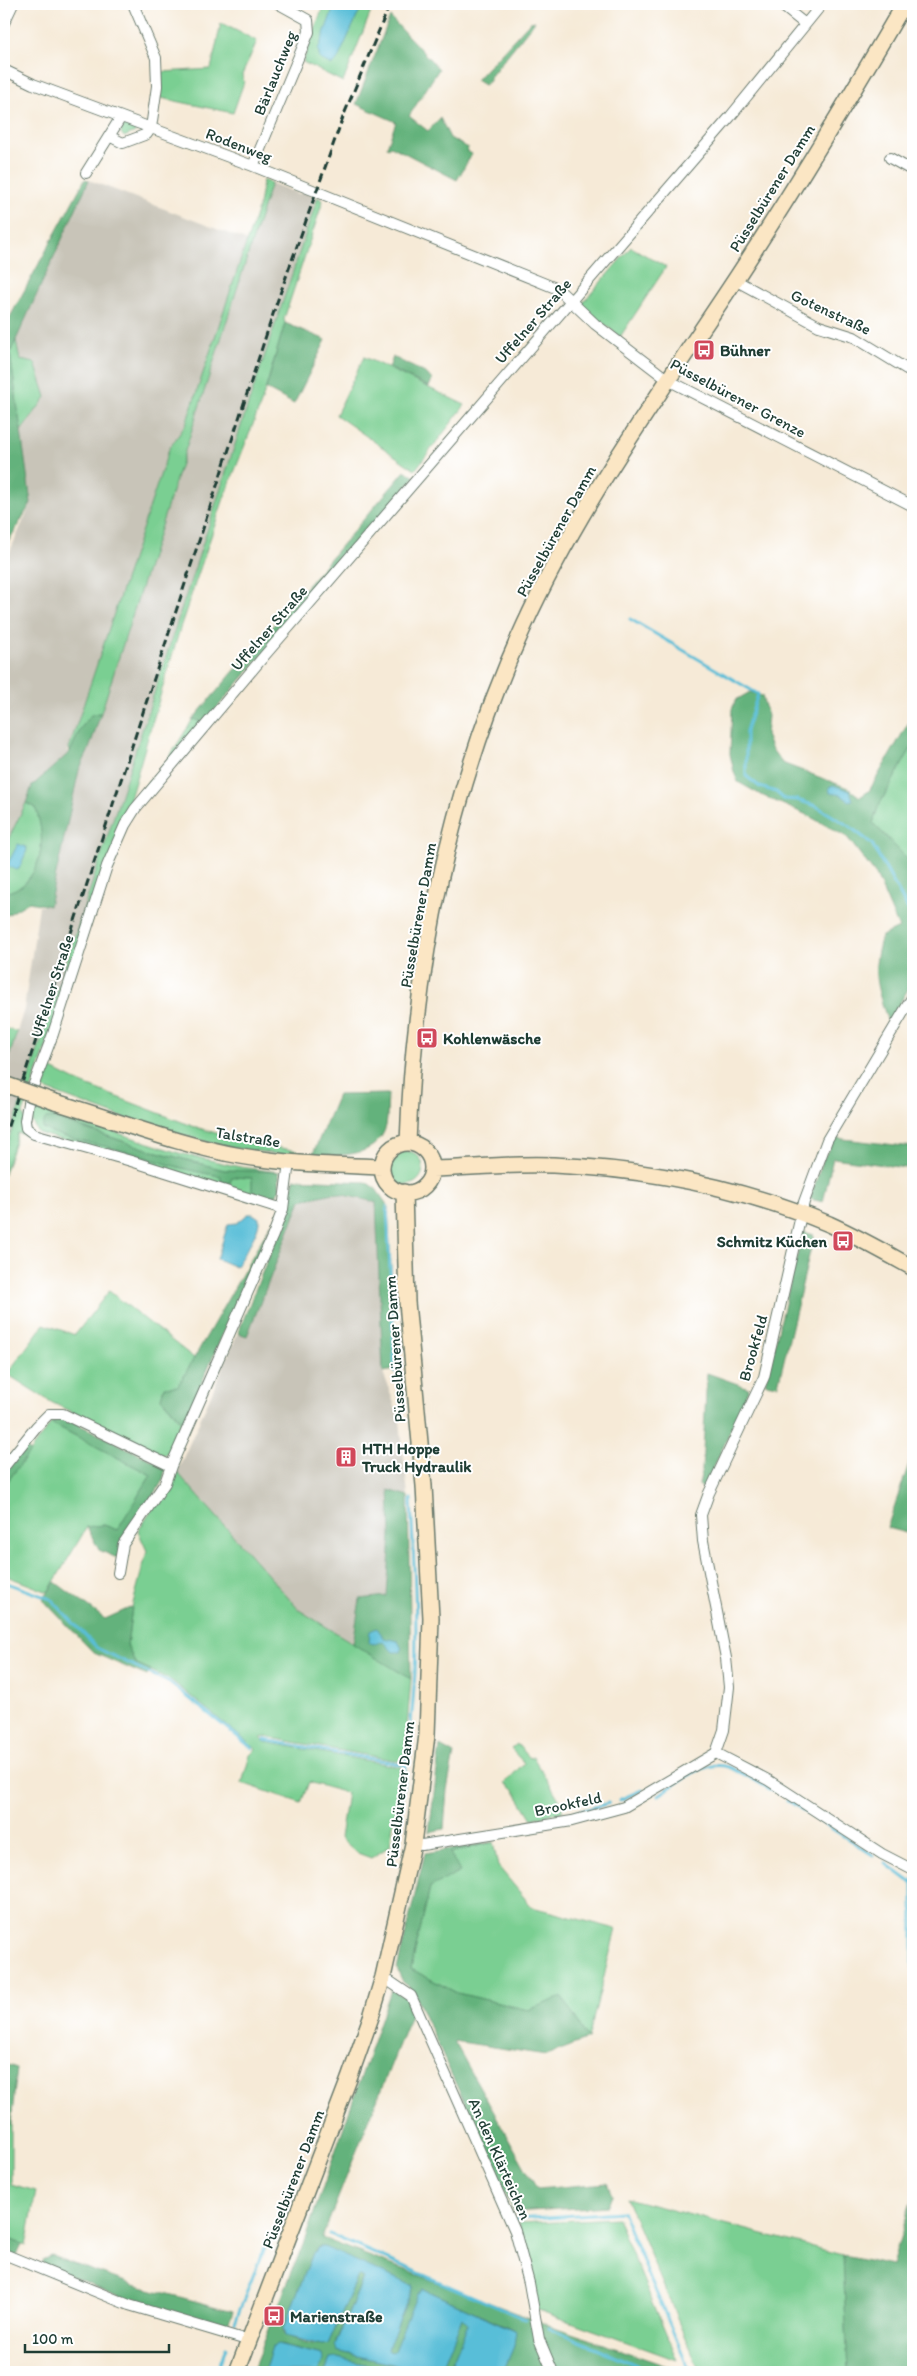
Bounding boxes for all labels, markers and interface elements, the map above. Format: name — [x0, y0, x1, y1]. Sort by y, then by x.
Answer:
street label: Bärlauchweg — [249, 27, 301, 118]
street label: Püsselbürener Damm — [725, 120, 819, 255]
street label: Rodenweg — [203, 124, 276, 167]
street label: Uffelner Straße — [491, 274, 575, 368]
street label: Gotenstraße — [788, 285, 874, 339]
bus stop icon: Bühner — [692, 338, 716, 362]
place label: Bühner — [720, 341, 771, 360]
street label: Püsselbürener Grenze — [667, 354, 809, 442]
street label: Püsselbürener Damm — [512, 462, 600, 600]
street label: Uffelner Straße — [227, 581, 311, 675]
street label: Püsselbürener Damm — [396, 840, 440, 989]
street label: Uffelner Straße — [26, 932, 78, 1040]
bus stop icon: Kohlenwäsche — [415, 1026, 439, 1050]
place label: Kohlenwäsche — [443, 1029, 542, 1048]
street label: Talstraße — [214, 1123, 282, 1152]
bus stop icon: Schmitz Küchen — [831, 1229, 855, 1253]
place label: Schmitz Küchen — [717, 1232, 827, 1251]
street label: Püsselbürener Damm — [380, 1274, 410, 1423]
street label: Brookfeld — [734, 1312, 772, 1383]
place label: HTH Hoppe Truck Hydraulik — [361, 1439, 472, 1477]
building icon: HTH Hoppe Truck Hydraulik — [334, 1445, 358, 1469]
street label: Püsselbürener Damm — [382, 1719, 418, 1868]
street label: Brookfeld — [533, 1788, 604, 1820]
street label: An den Klärteichen — [465, 2095, 535, 2223]
street label: Püsselbürener Damm — [258, 2106, 328, 2251]
bus stop icon: Marienstraße — [262, 2304, 286, 2328]
place label: Marienstraße — [290, 2307, 383, 2326]
scale bar — [25, 2321, 169, 2353]
text: 100 m — [32, 2330, 74, 2348]

